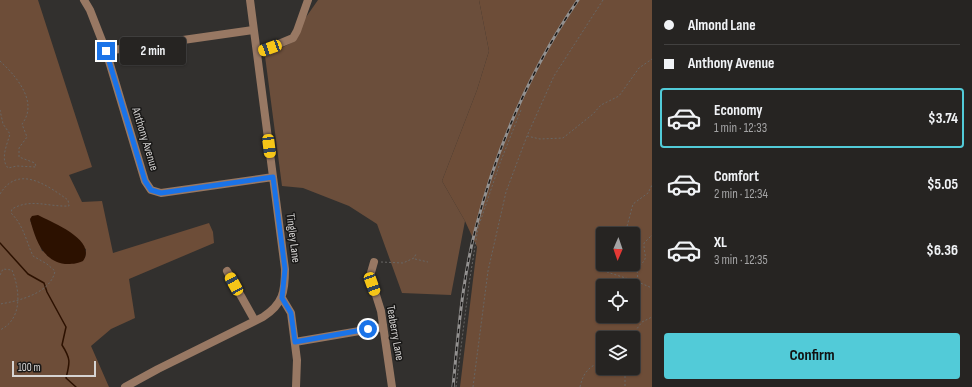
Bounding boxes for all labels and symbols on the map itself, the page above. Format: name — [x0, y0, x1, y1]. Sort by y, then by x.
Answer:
callout: 2 min — [120, 37, 186, 65]
car — [257, 38, 283, 58]
route end — [97, 42, 115, 60]
street label: Anthony Avenue — [128, 105, 162, 173]
car — [262, 133, 276, 159]
street label: Tingley Lane — [283, 212, 303, 264]
north arrow — [596, 227, 640, 271]
car — [223, 271, 245, 297]
car — [362, 271, 382, 297]
street label: Teaberry Lane — [383, 304, 407, 362]
route start — [359, 320, 377, 338]
scale bar — [12, 359, 96, 378]

